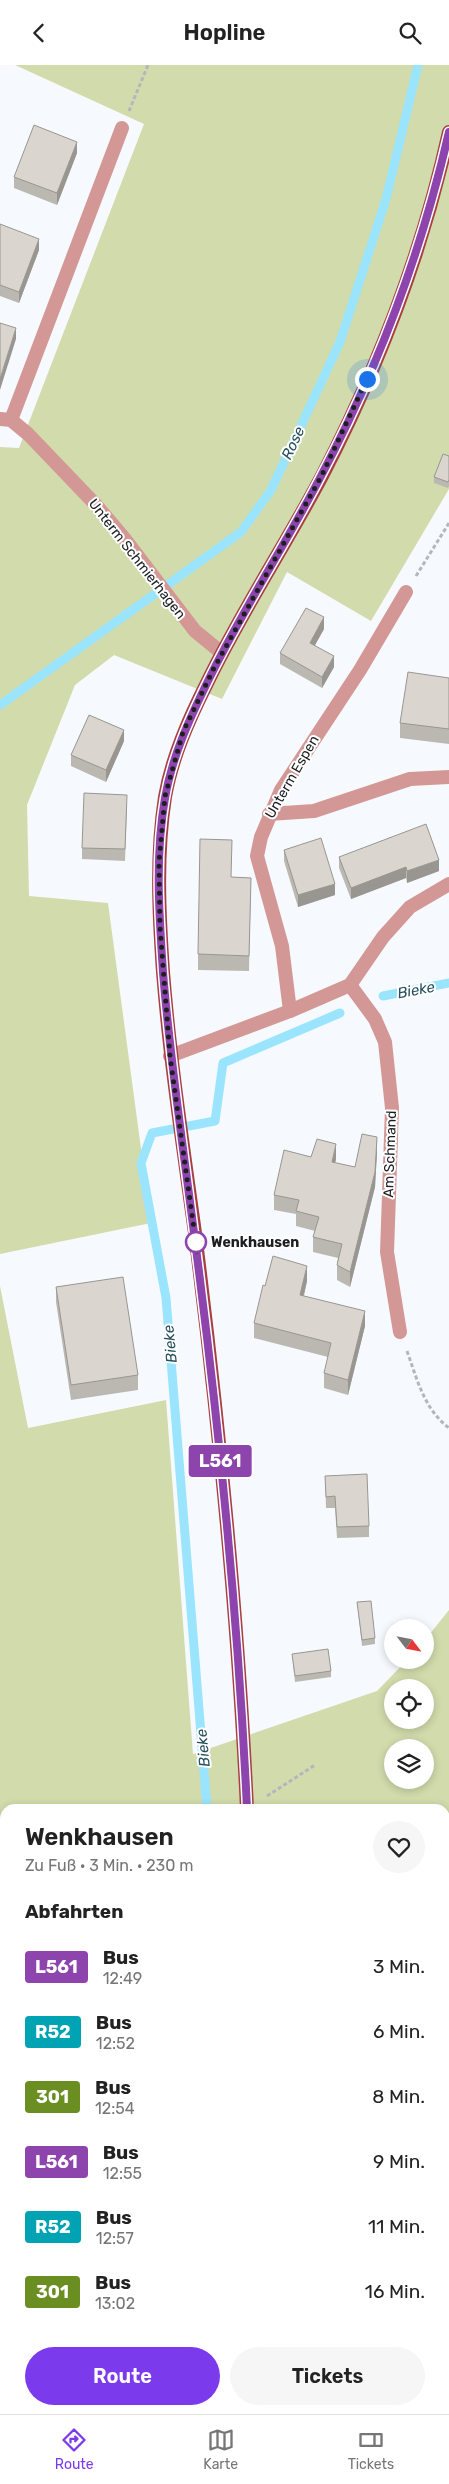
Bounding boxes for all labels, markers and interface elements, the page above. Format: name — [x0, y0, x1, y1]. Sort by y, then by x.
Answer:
icon: back — [25, 19, 53, 47]
text: Hopline — [184, 19, 266, 46]
icon: search — [396, 19, 424, 47]
your location — [355, 367, 380, 392]
water label: Rose — [278, 423, 309, 462]
street label: Unterm Schmierhagen — [85, 496, 189, 622]
street label: Unterm Espen — [261, 732, 323, 822]
water label: Bieke — [396, 977, 437, 1002]
street label: Am Schmand — [380, 1110, 400, 1198]
marker: Wenkhausen — [185, 1231, 207, 1253]
place label: Wenkhausen — [211, 1234, 299, 1251]
water label: Bieke — [159, 1324, 181, 1364]
line badge: L561 — [185, 1445, 255, 1477]
text: L561 — [199, 1450, 241, 1472]
north arrow — [384, 1619, 434, 1669]
map controls — [384, 1619, 434, 1789]
button: locate — [384, 1679, 434, 1729]
water label: Bieke — [192, 1728, 214, 1768]
button: layers — [384, 1739, 434, 1789]
button: heart — [373, 1821, 425, 1873]
text: Wenkhausen — [25, 1823, 174, 1851]
text: Zu Fuß · 3 Min. · 230 m — [25, 1856, 194, 1875]
text: Abfahrten — [25, 1900, 123, 1923]
text: Bus — [103, 1946, 139, 1969]
text: 3 Min. — [373, 1955, 425, 1978]
text: L561 — [35, 1956, 78, 1978]
text: 12:49 — [103, 1969, 142, 1988]
text: Bus — [96, 2011, 132, 2034]
text: 6 Min. — [373, 2020, 425, 2043]
text: R52 — [35, 2021, 71, 2043]
text: 12:52 — [96, 2034, 135, 2053]
text: Bus — [95, 2076, 131, 2099]
text: 8 Min. — [372, 2085, 425, 2108]
text: 301 — [36, 2086, 69, 2108]
text: 12:54 — [95, 2099, 135, 2118]
text: Bus — [103, 2141, 139, 2164]
text: 9 Min. — [373, 2150, 425, 2173]
text: L561 — [35, 2151, 78, 2173]
text: 12:55 — [103, 2164, 142, 2183]
text: Bus — [96, 2206, 132, 2229]
text: 11 Min. — [368, 2215, 425, 2238]
text: R52 — [35, 2216, 71, 2238]
text: 12:57 — [96, 2229, 134, 2248]
text: Bus — [95, 2271, 131, 2294]
text: 16 Min. — [365, 2280, 425, 2303]
text: 301 — [36, 2281, 69, 2303]
text: 13:02 — [95, 2294, 135, 2313]
button: Route — [25, 2347, 220, 2405]
button: Tickets — [230, 2347, 425, 2405]
tab: Route — [55, 2426, 94, 2473]
tab: Karte — [203, 2426, 238, 2473]
tab: Tickets — [348, 2426, 394, 2473]

